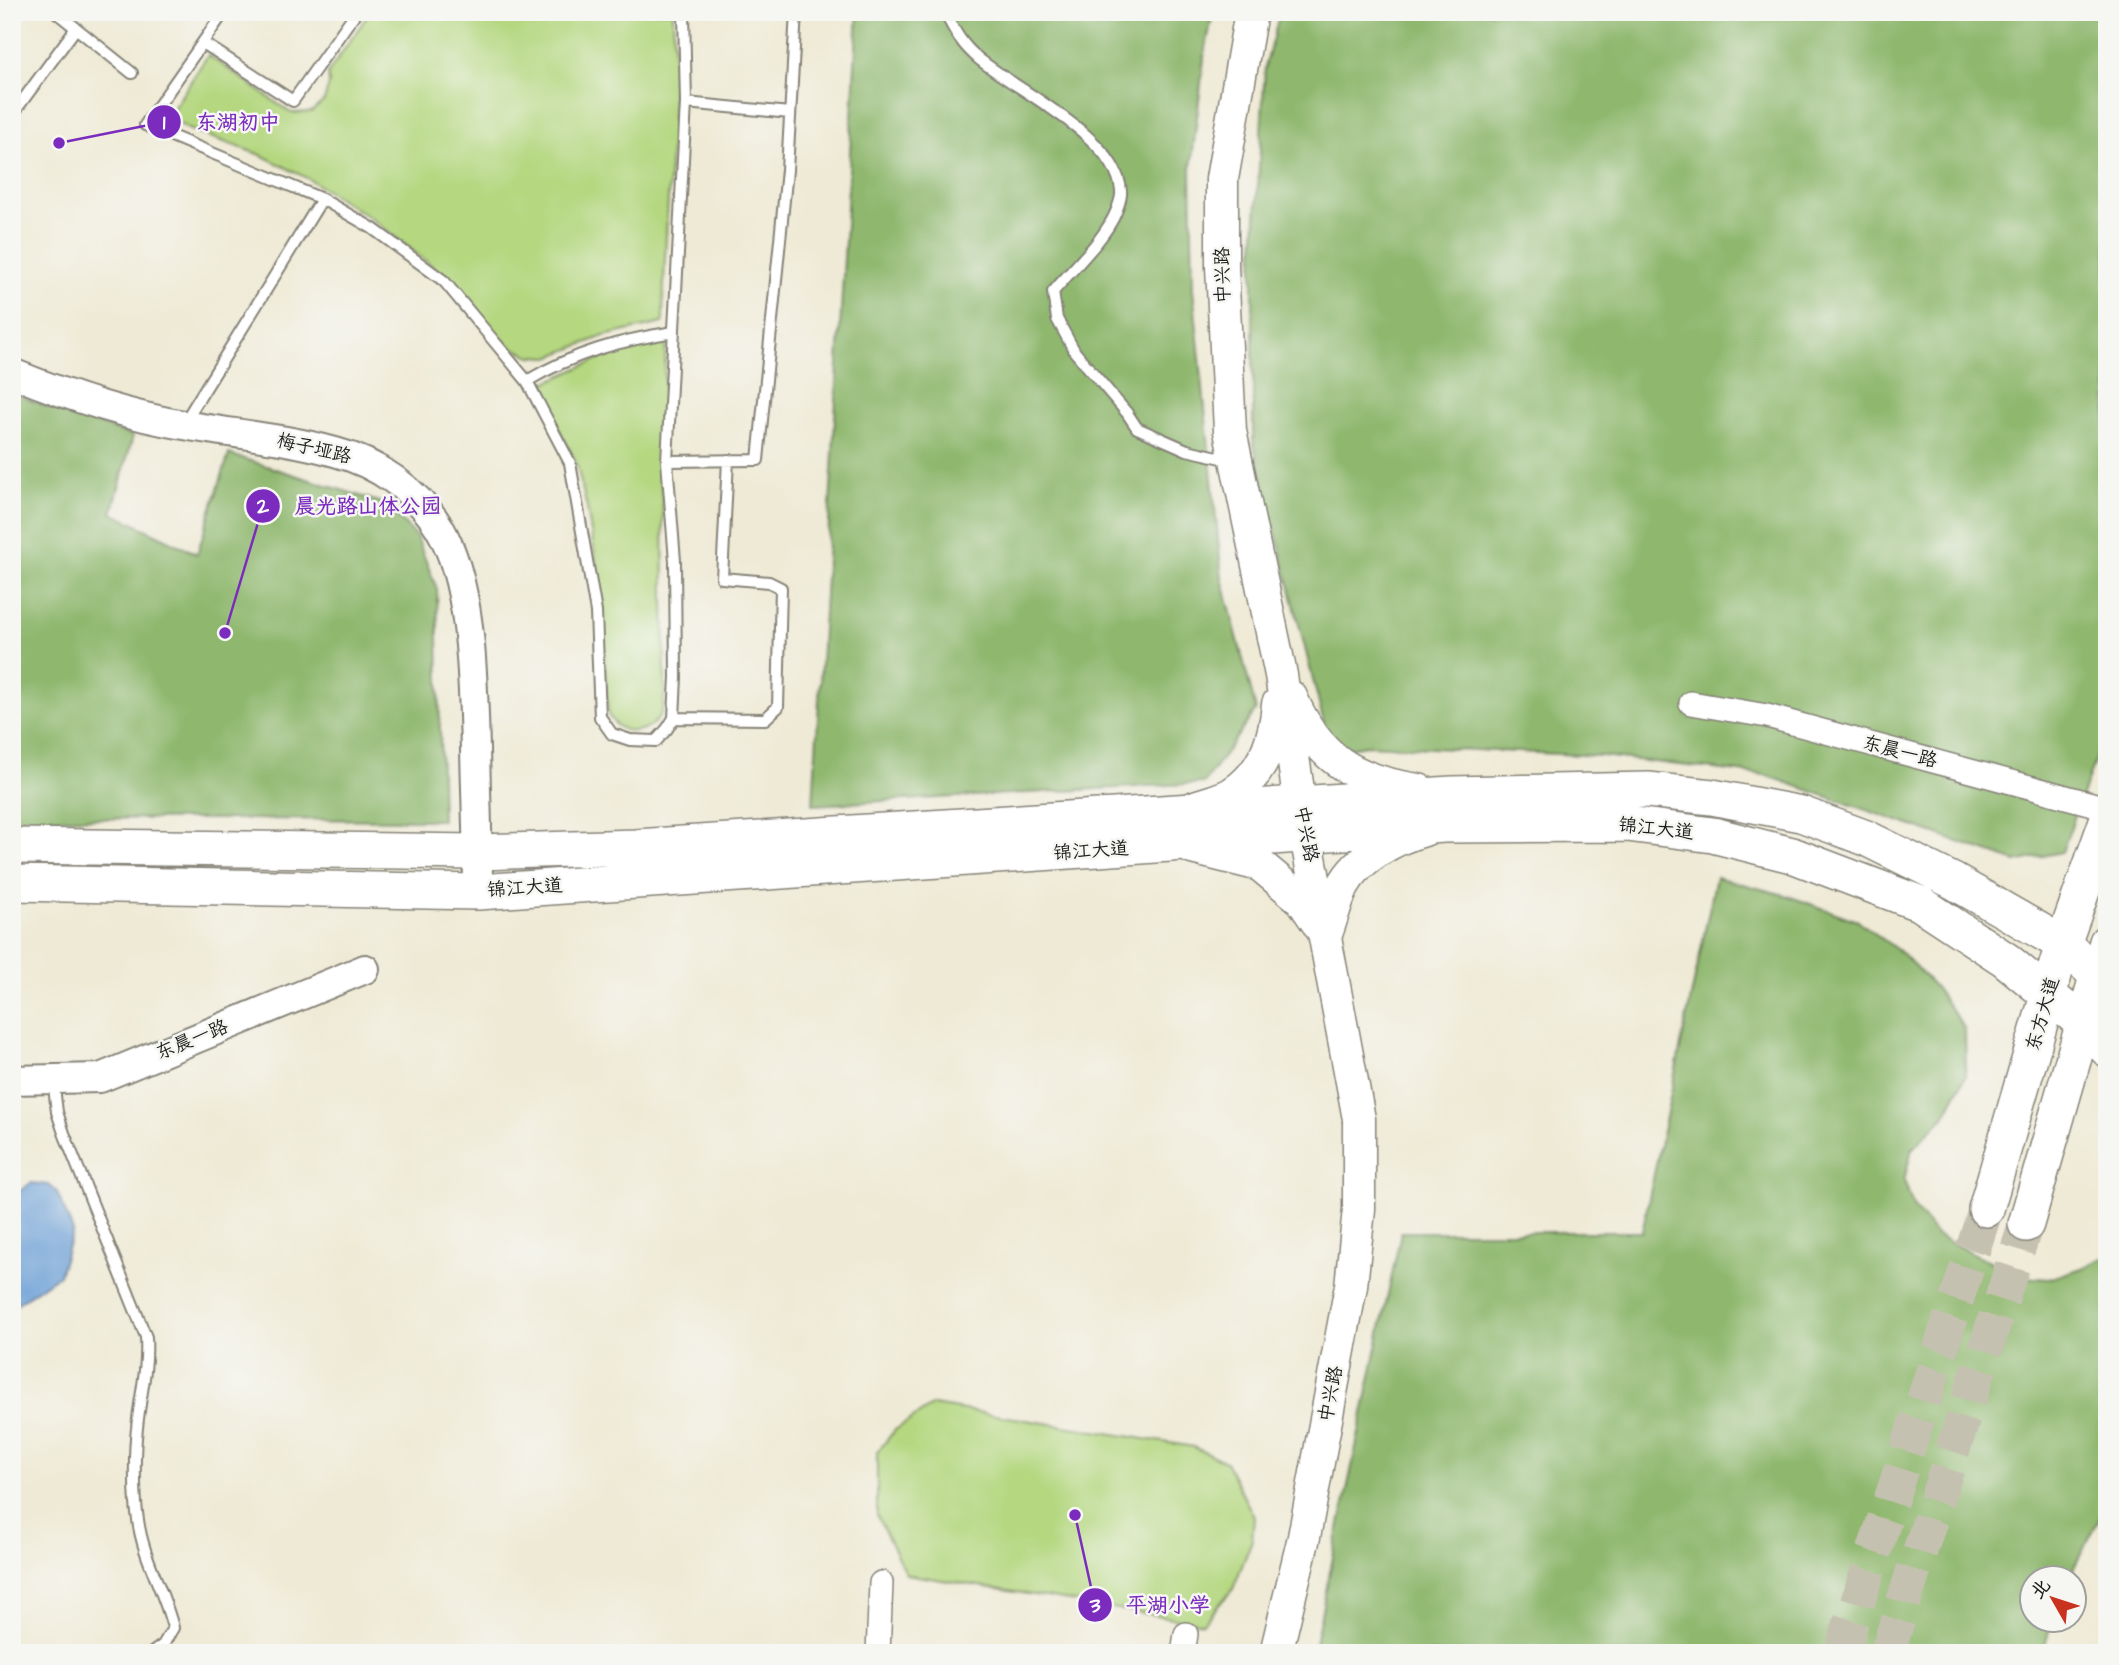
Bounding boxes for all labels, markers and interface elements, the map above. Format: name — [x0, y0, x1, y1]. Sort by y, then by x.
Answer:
callout: 东湖初中 — [147, 101, 294, 143]
text: 1 — [163, 108, 166, 137]
text: 东湖初中 — [196, 108, 280, 137]
street label: 中兴路 — [1209, 246, 1237, 304]
street label: 梅子垭路 — [274, 427, 354, 471]
callout: 晨光路山体公园 — [246, 485, 456, 527]
text: 2 — [256, 492, 270, 521]
text: 晨光路山体公园 — [295, 492, 442, 521]
street label: 东晨一路 — [1860, 729, 1940, 775]
street label: 中兴路 — [1287, 803, 1325, 865]
street label: 锦江大道 — [1617, 812, 1695, 846]
street label: 锦江大道 — [1052, 835, 1130, 867]
street label: 锦江大道 — [486, 872, 564, 904]
street label: 东方大道 — [2020, 974, 2066, 1054]
street label: 东晨一路 — [152, 1013, 232, 1067]
street label: 中兴路 — [1312, 1363, 1350, 1425]
north arrow — [2018, 1564, 2088, 1634]
text: 北 — [2024, 1573, 2057, 1605]
callout: 平湖小学 — [1077, 1584, 1224, 1626]
text: 3 — [1089, 1591, 1101, 1620]
text: 平湖小学 — [1126, 1591, 1210, 1620]

